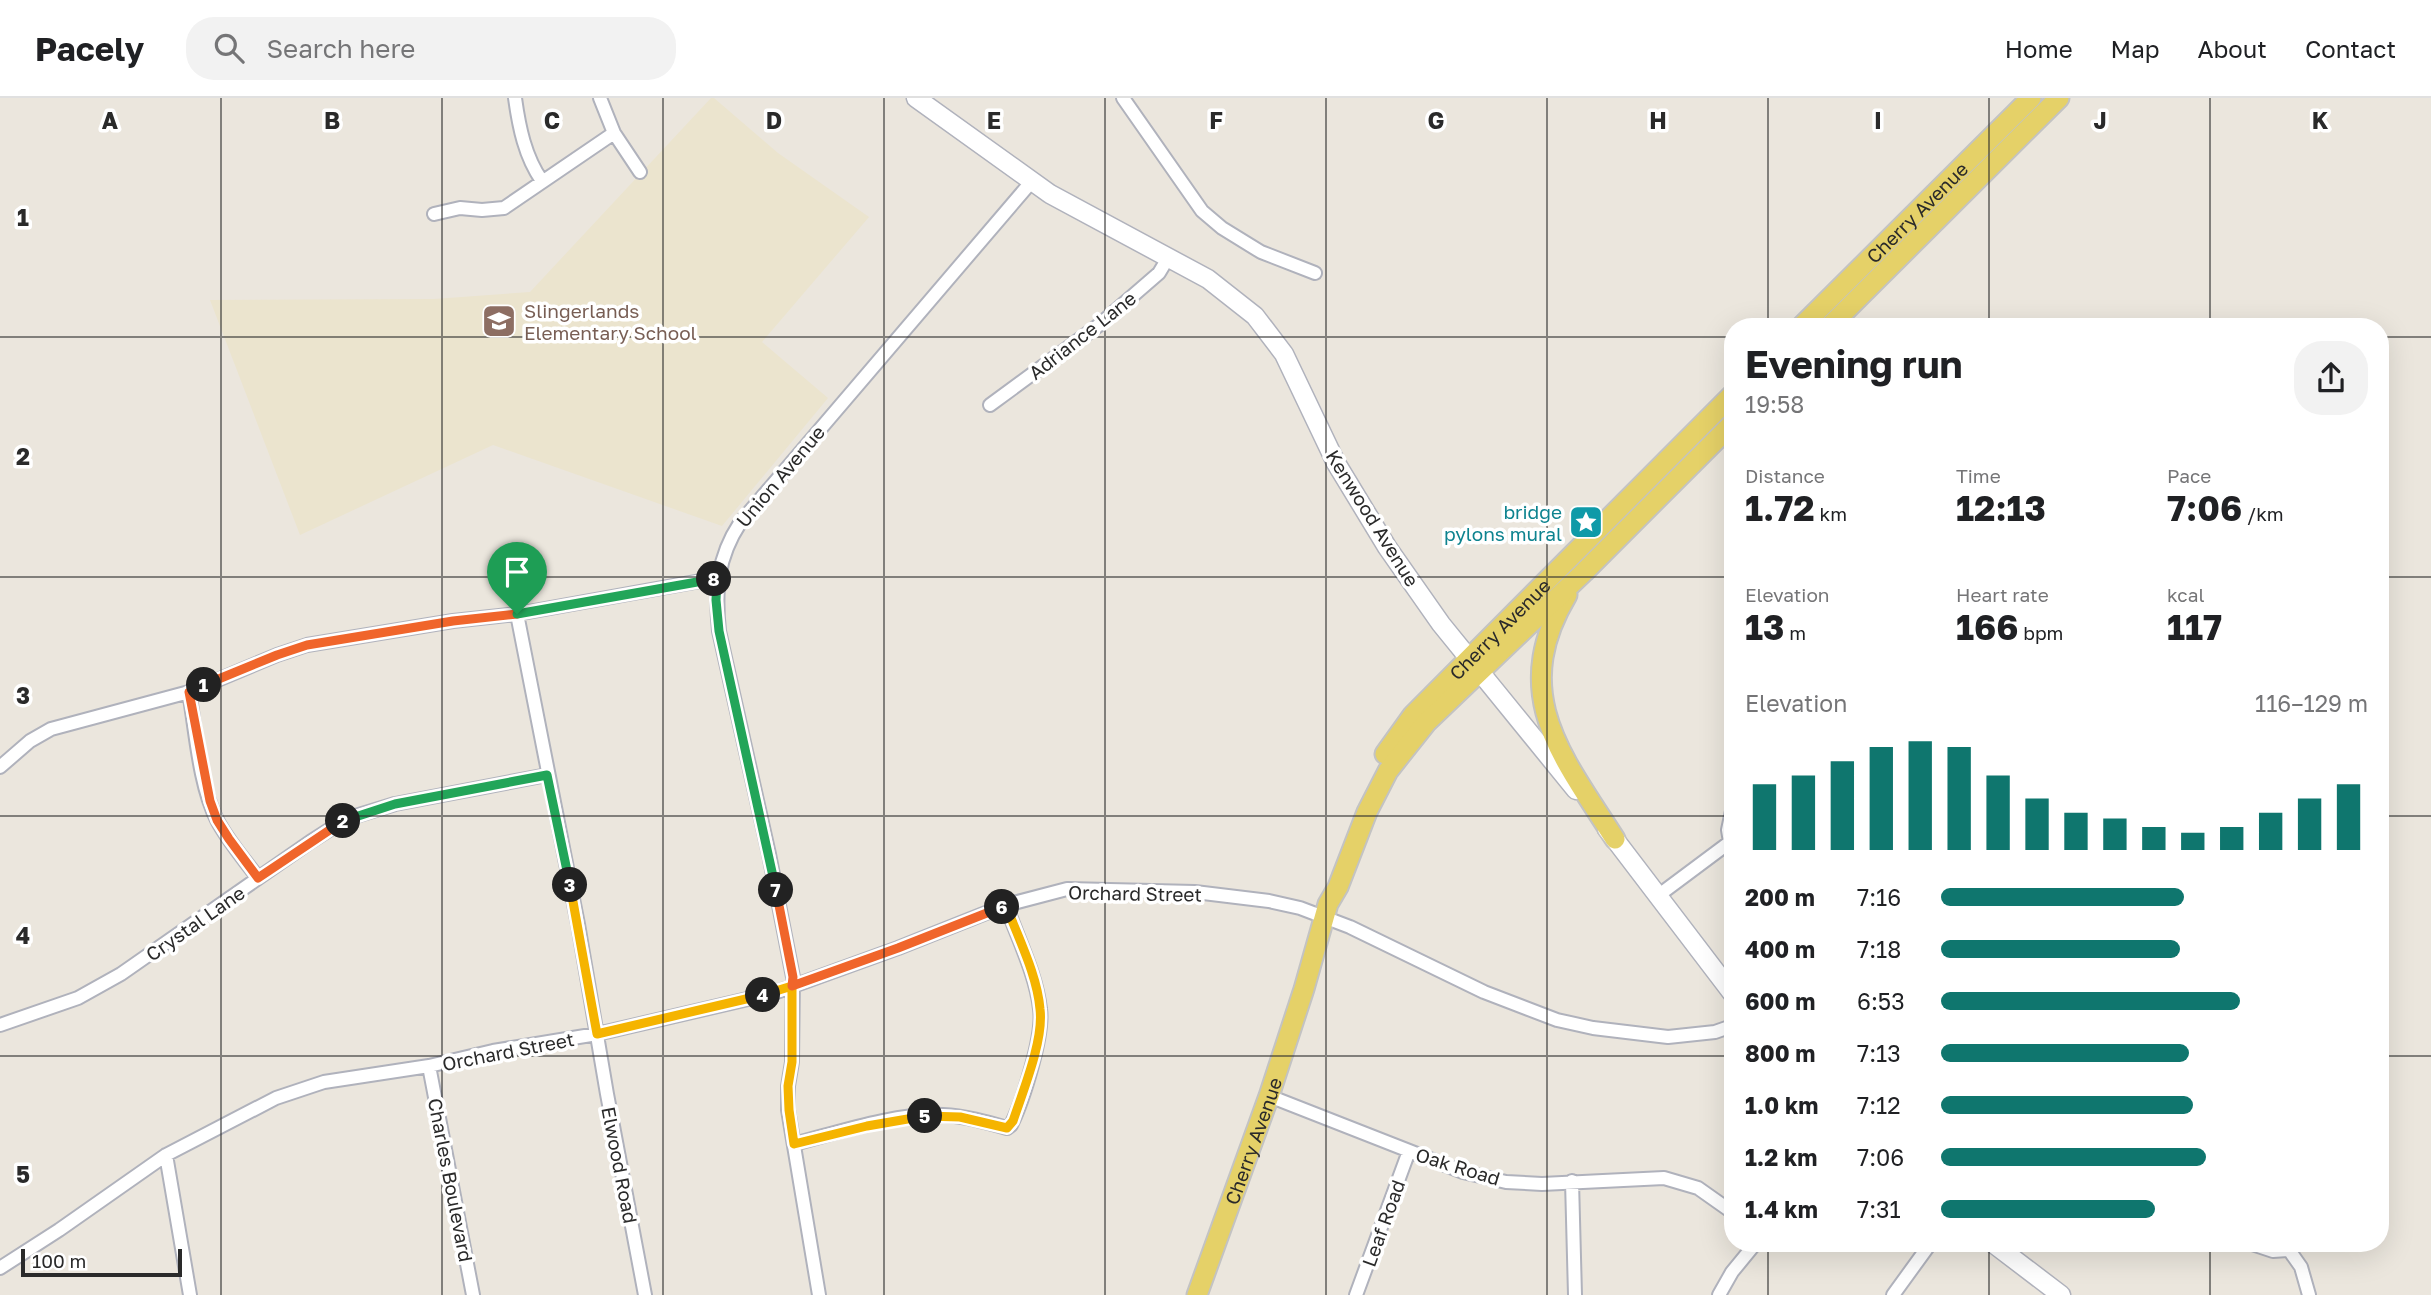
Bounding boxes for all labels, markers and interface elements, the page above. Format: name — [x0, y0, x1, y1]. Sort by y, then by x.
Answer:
search box — [186, 17, 676, 80]
text: Pacely — [35, 29, 144, 68]
icon: search — [210, 29, 248, 67]
text: Search here — [266, 33, 415, 64]
text: Home — [2005, 34, 2073, 63]
text: Map — [2111, 34, 2160, 63]
text: About — [2198, 34, 2267, 63]
text: Contact — [2305, 34, 2396, 63]
text: A — [102, 106, 119, 134]
text: B — [324, 106, 340, 134]
text: C — [544, 106, 560, 134]
text: D — [766, 106, 782, 134]
text: E — [987, 106, 1001, 134]
text: F — [1209, 106, 1223, 134]
text: G — [1428, 106, 1444, 134]
text: H — [1649, 106, 1667, 134]
text: I — [1874, 106, 1882, 134]
text: J — [2093, 106, 2107, 134]
text: K — [2312, 106, 2329, 134]
street label: Cherry Avenue — [1861, 157, 1972, 267]
text: 1 — [17, 203, 29, 231]
street label: Adriance Lane — [1024, 286, 1140, 384]
place label: Slingerlands Elementary School — [524, 299, 697, 344]
school or university icon: Slingerlands Elementary School — [480, 302, 518, 340]
text: Evening run — [1745, 341, 1963, 386]
button: share — [2294, 341, 2368, 415]
text: 19:58 — [1745, 390, 1804, 418]
street label: Union Avenue — [731, 421, 829, 531]
text: 2 — [16, 442, 30, 470]
street label: Kenwood Avenue — [1322, 445, 1424, 591]
text: Distance — [1745, 464, 1825, 487]
text: Time — [1956, 464, 2001, 487]
text: Pace — [2167, 464, 2211, 487]
text: 1.72 — [1745, 487, 1815, 529]
text: 12:13 — [1956, 487, 2046, 529]
text: 7:06 — [2167, 487, 2242, 529]
place label: bridge pylons mural — [1444, 500, 1562, 545]
text: km — [1815, 502, 1847, 525]
text: /km — [2242, 502, 2284, 525]
place icon: bridge pylons mural — [1567, 503, 1605, 541]
pin — [487, 542, 547, 614]
icon: arrive — [498, 553, 536, 591]
pin: 8 — [696, 561, 732, 596]
text: 8 — [707, 567, 720, 590]
street label: Cherry Avenue — [1444, 573, 1554, 684]
text: Elevation — [1745, 583, 1830, 606]
text: Heart rate — [1956, 583, 2049, 606]
text: kcal — [2167, 583, 2205, 606]
text: 13 — [1745, 606, 1784, 648]
text: 166 — [1956, 606, 2018, 648]
text: 117 — [2167, 606, 2222, 648]
text: m — [1784, 621, 1806, 644]
text: bpm — [2018, 621, 2063, 644]
pin: 1 — [186, 668, 222, 702]
text: 1 — [199, 673, 208, 696]
text: 3 — [16, 681, 30, 709]
text: Elevation — [1745, 689, 1847, 717]
text: 116–129 m — [2255, 689, 2368, 717]
pin: 2 — [326, 804, 360, 838]
text: 2 — [337, 809, 348, 832]
pin: 3 — [552, 868, 588, 902]
pin: 7 — [758, 872, 794, 908]
text: 3 — [564, 873, 575, 896]
text: 7 — [770, 878, 781, 901]
street label: Orchard Street — [1068, 880, 1202, 906]
street label: Crystal Lane — [141, 881, 249, 965]
text: 200 m — [1745, 883, 1815, 911]
text: 7:16 — [1857, 883, 1901, 911]
pin: 6 — [984, 890, 1020, 924]
text: 6 — [995, 895, 1008, 918]
text: 4 — [16, 921, 30, 949]
text: 400 m — [1745, 935, 1815, 963]
text: 7:18 — [1857, 935, 1901, 963]
pin: 4 — [746, 978, 780, 1012]
text: 4 — [757, 983, 768, 1006]
text: 600 m — [1745, 987, 1815, 1015]
text: 6:53 — [1857, 987, 1905, 1015]
street label: Orchard Street — [440, 1027, 576, 1075]
text: 800 m — [1745, 1039, 1816, 1067]
text: 7:13 — [1857, 1039, 1901, 1067]
street label: Cherry Avenue — [1219, 1074, 1286, 1207]
text: 1.0 km — [1745, 1091, 1818, 1119]
text: 7:12 — [1857, 1091, 1901, 1119]
street label: Charles Boulevard — [424, 1096, 478, 1264]
pin: 5 — [908, 1098, 942, 1134]
text: 5 — [919, 1104, 930, 1127]
street label: Elwood Road — [597, 1105, 643, 1225]
street label: Oak Road — [1413, 1142, 1503, 1190]
text: 1.2 km — [1745, 1143, 1817, 1171]
text: 7:06 — [1857, 1143, 1904, 1171]
text: 5 — [16, 1160, 30, 1188]
street label: Leaf Road — [1357, 1176, 1409, 1270]
text: 1.4 km — [1745, 1195, 1818, 1223]
text: 7:31 — [1857, 1195, 1901, 1223]
scale bar — [21, 1246, 182, 1278]
text: 100 m — [32, 1249, 86, 1272]

